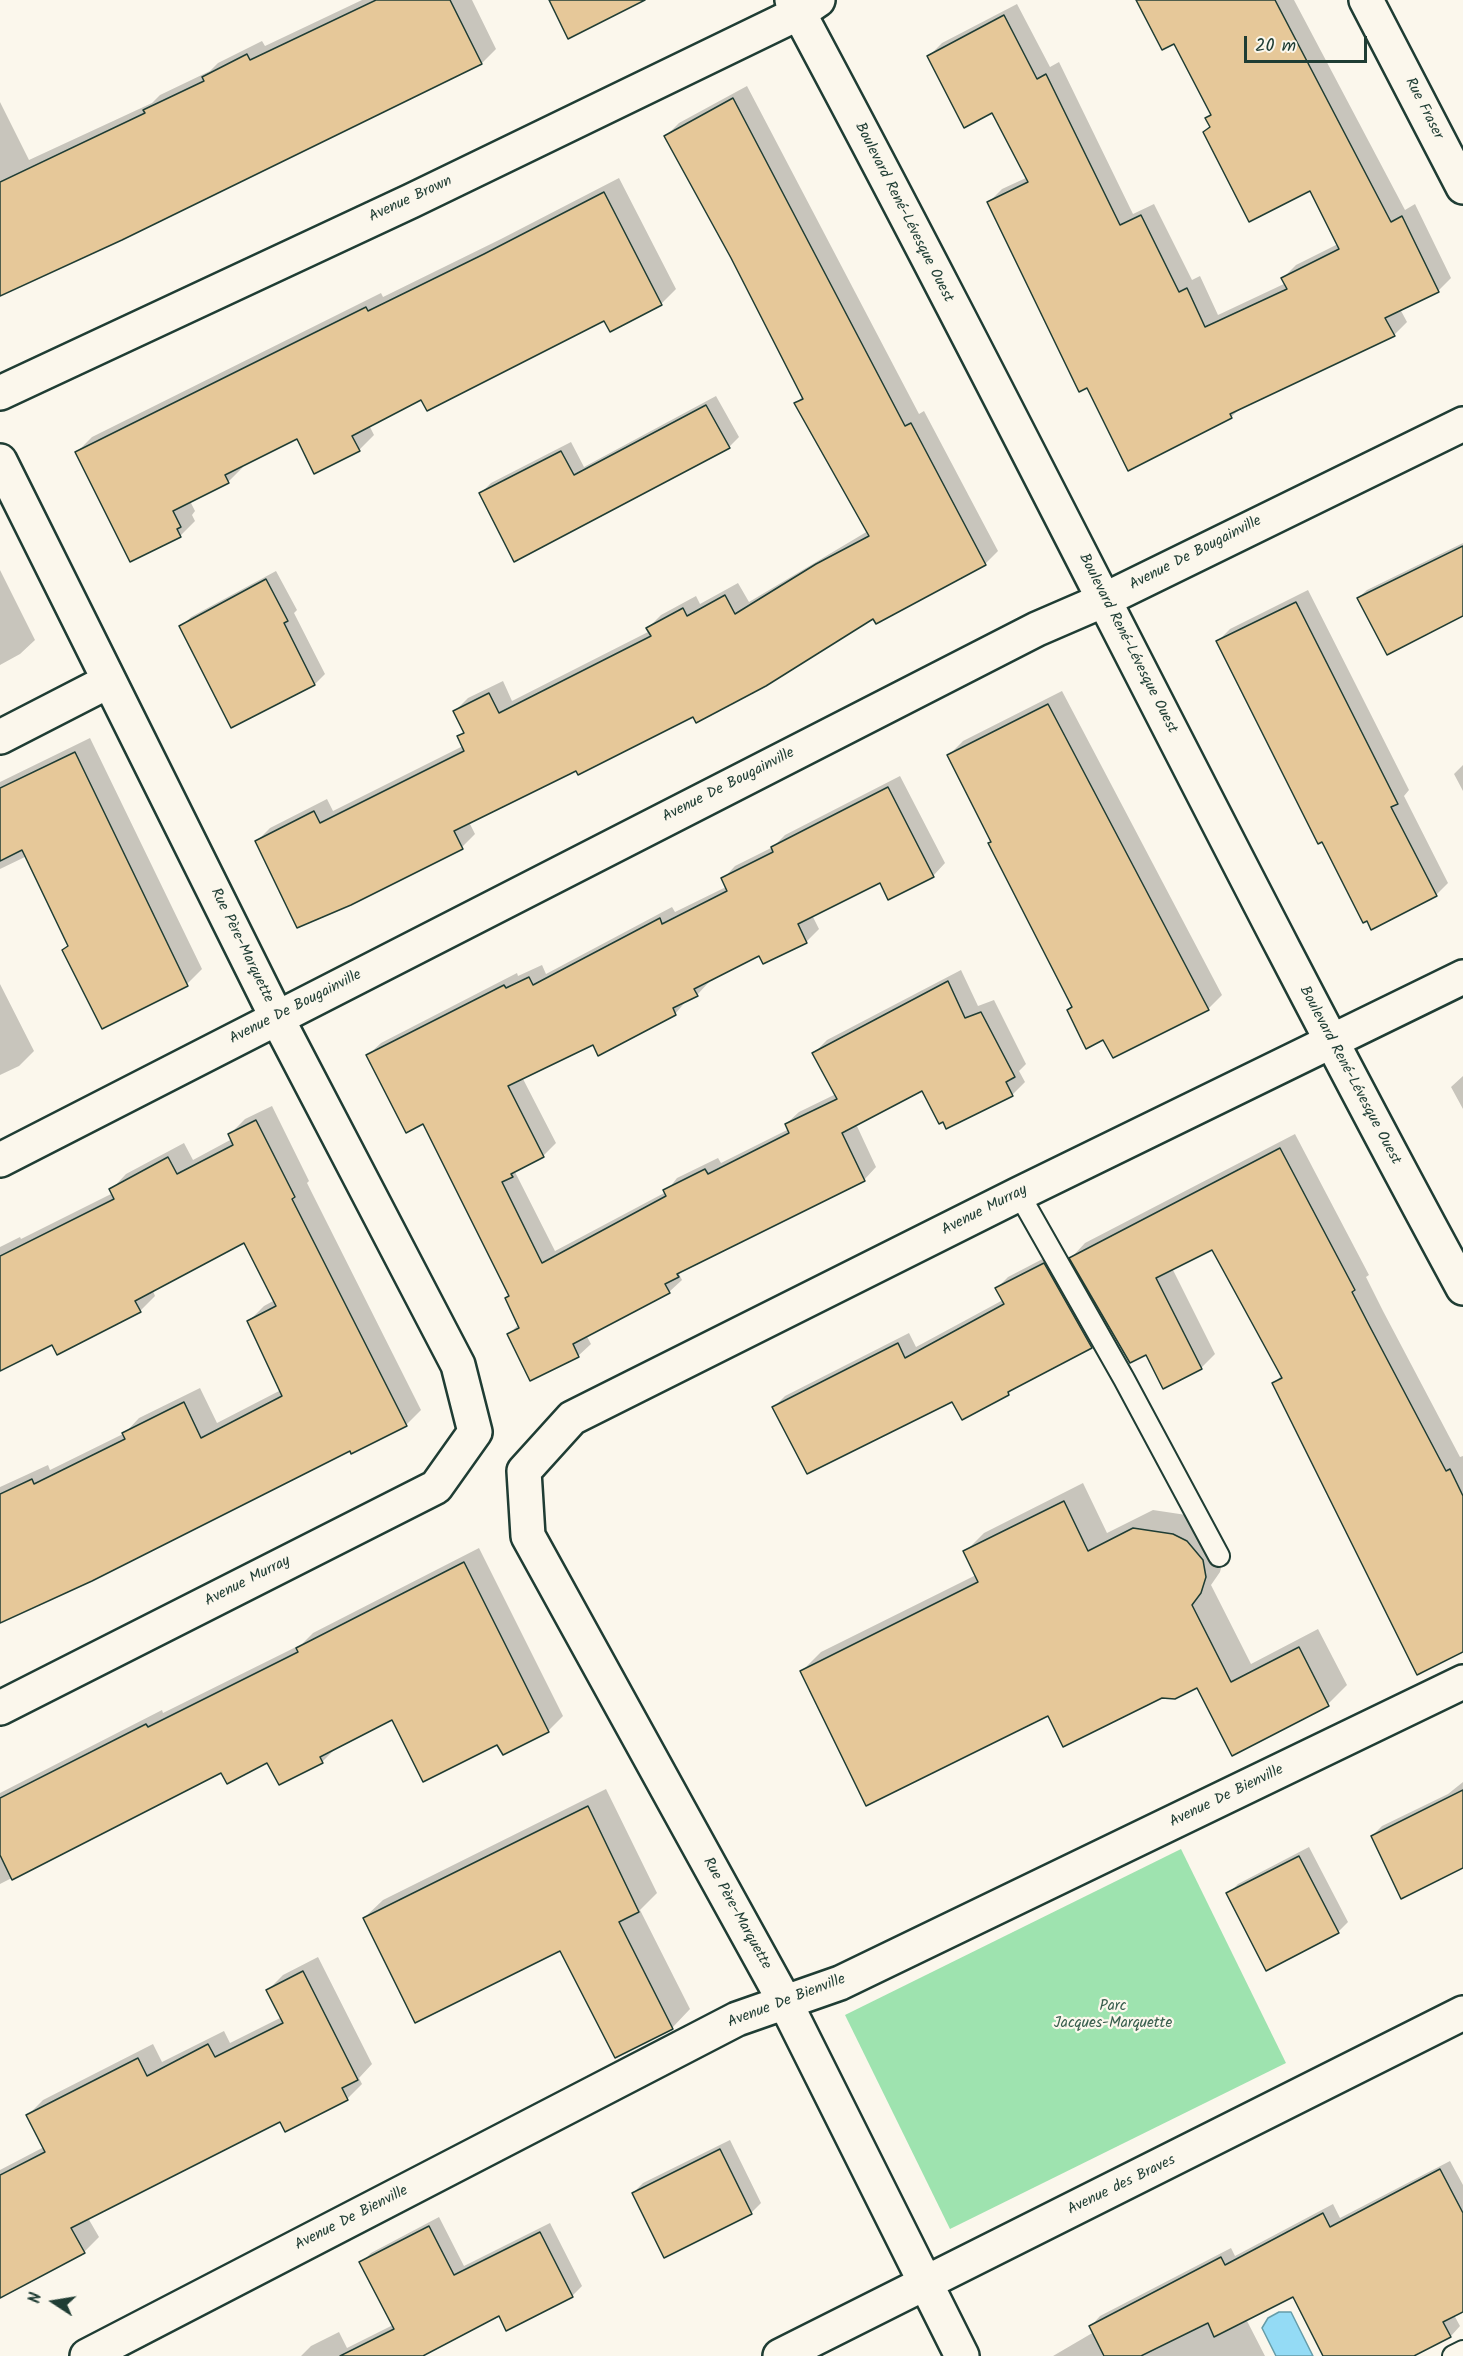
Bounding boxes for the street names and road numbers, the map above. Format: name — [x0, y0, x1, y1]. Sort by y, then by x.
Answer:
street label: Rue Fraser — [1400, 75, 1446, 143]
street label: Boulevard René-Lévesque Ouest — [850, 120, 956, 306]
street label: Avenue Brown — [367, 173, 455, 227]
street label: Avenue De Bougainville — [1127, 513, 1265, 595]
street label: Boulevard René-Lévesque Ouest — [1074, 551, 1180, 737]
street label: Avenue De Bougainville — [660, 745, 798, 827]
street label: Rue Père-Marquette — [205, 886, 277, 1006]
street label: Avenue De Bougainville — [227, 967, 365, 1049]
street label: Boulevard René-Lévesque Ouest — [1294, 984, 1404, 1168]
street label: Avenue Murray — [939, 1182, 1031, 1240]
street label: Avenue Murray — [202, 1553, 294, 1611]
street label: Avenue De Bienville — [1167, 1762, 1287, 1832]
street label: Rue Père-Marquette — [698, 1855, 774, 1973]
street label: Avenue De Bienville — [726, 1971, 848, 2033]
street label: Avenue des Braves — [1065, 2152, 1179, 2220]
street label: Avenue De Bienville — [292, 2183, 412, 2255]

